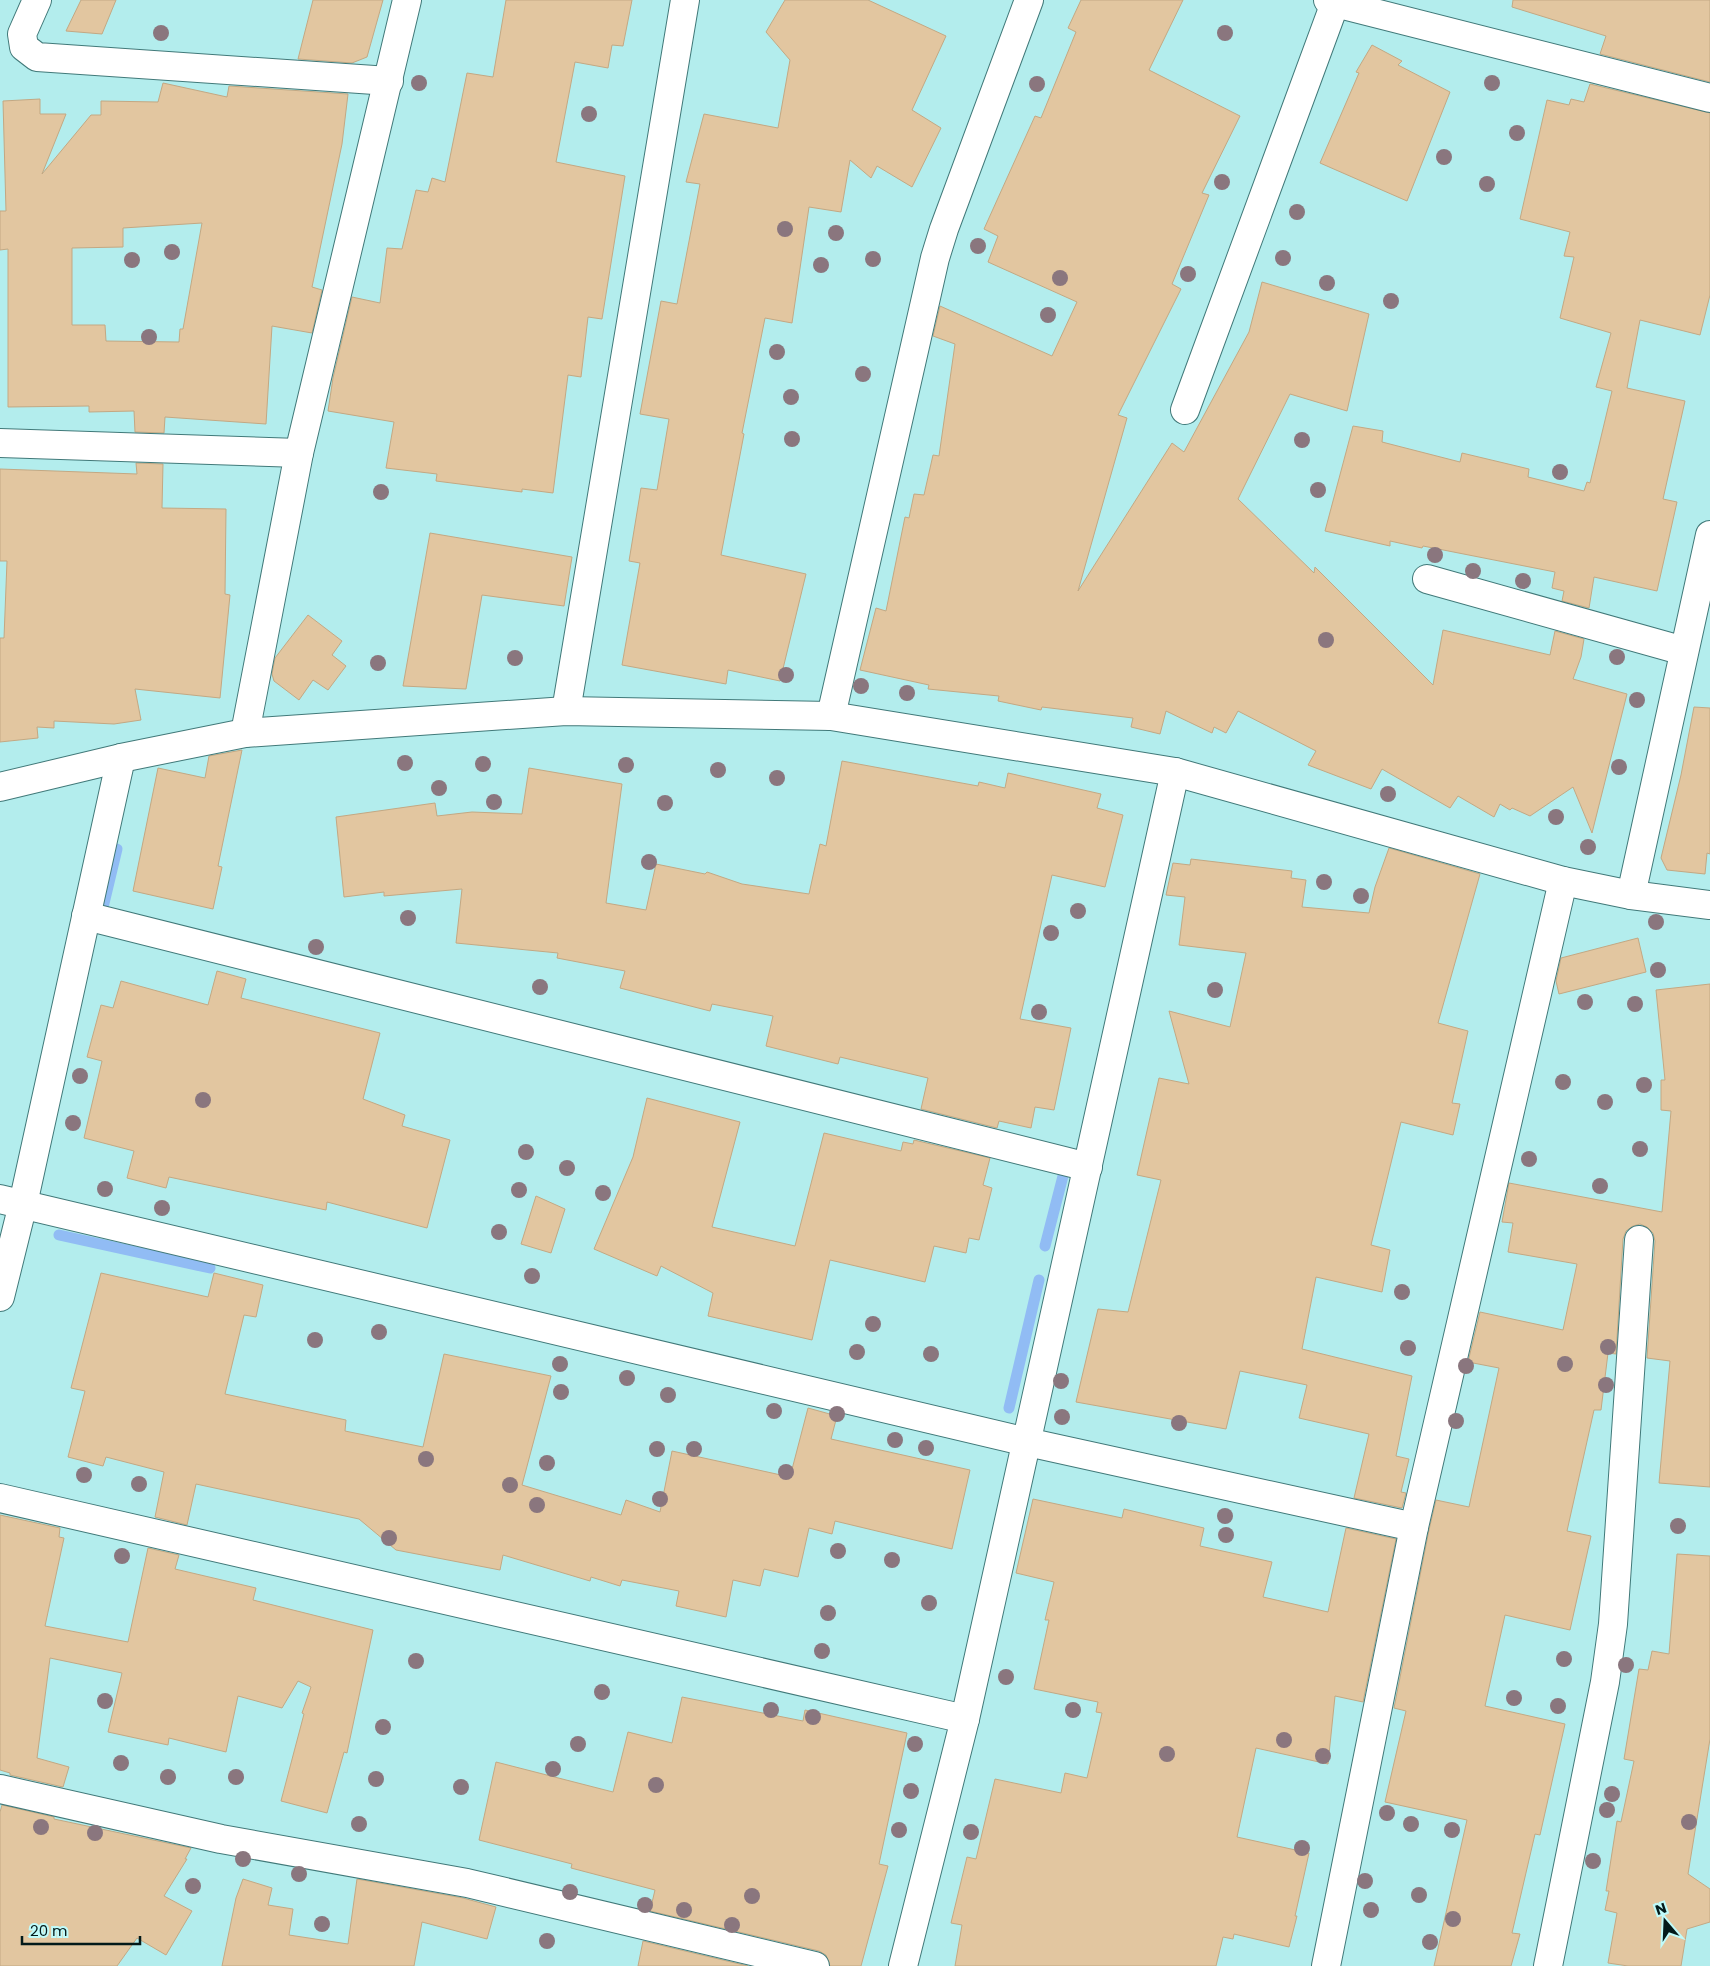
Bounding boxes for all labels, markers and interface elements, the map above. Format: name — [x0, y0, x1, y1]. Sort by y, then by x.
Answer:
north arrow — [1640, 1896, 1690, 1946]
text: N — [1653, 1898, 1669, 1920]
scale bar — [22, 1914, 140, 1946]
text: 20 m — [30, 1920, 68, 1941]

